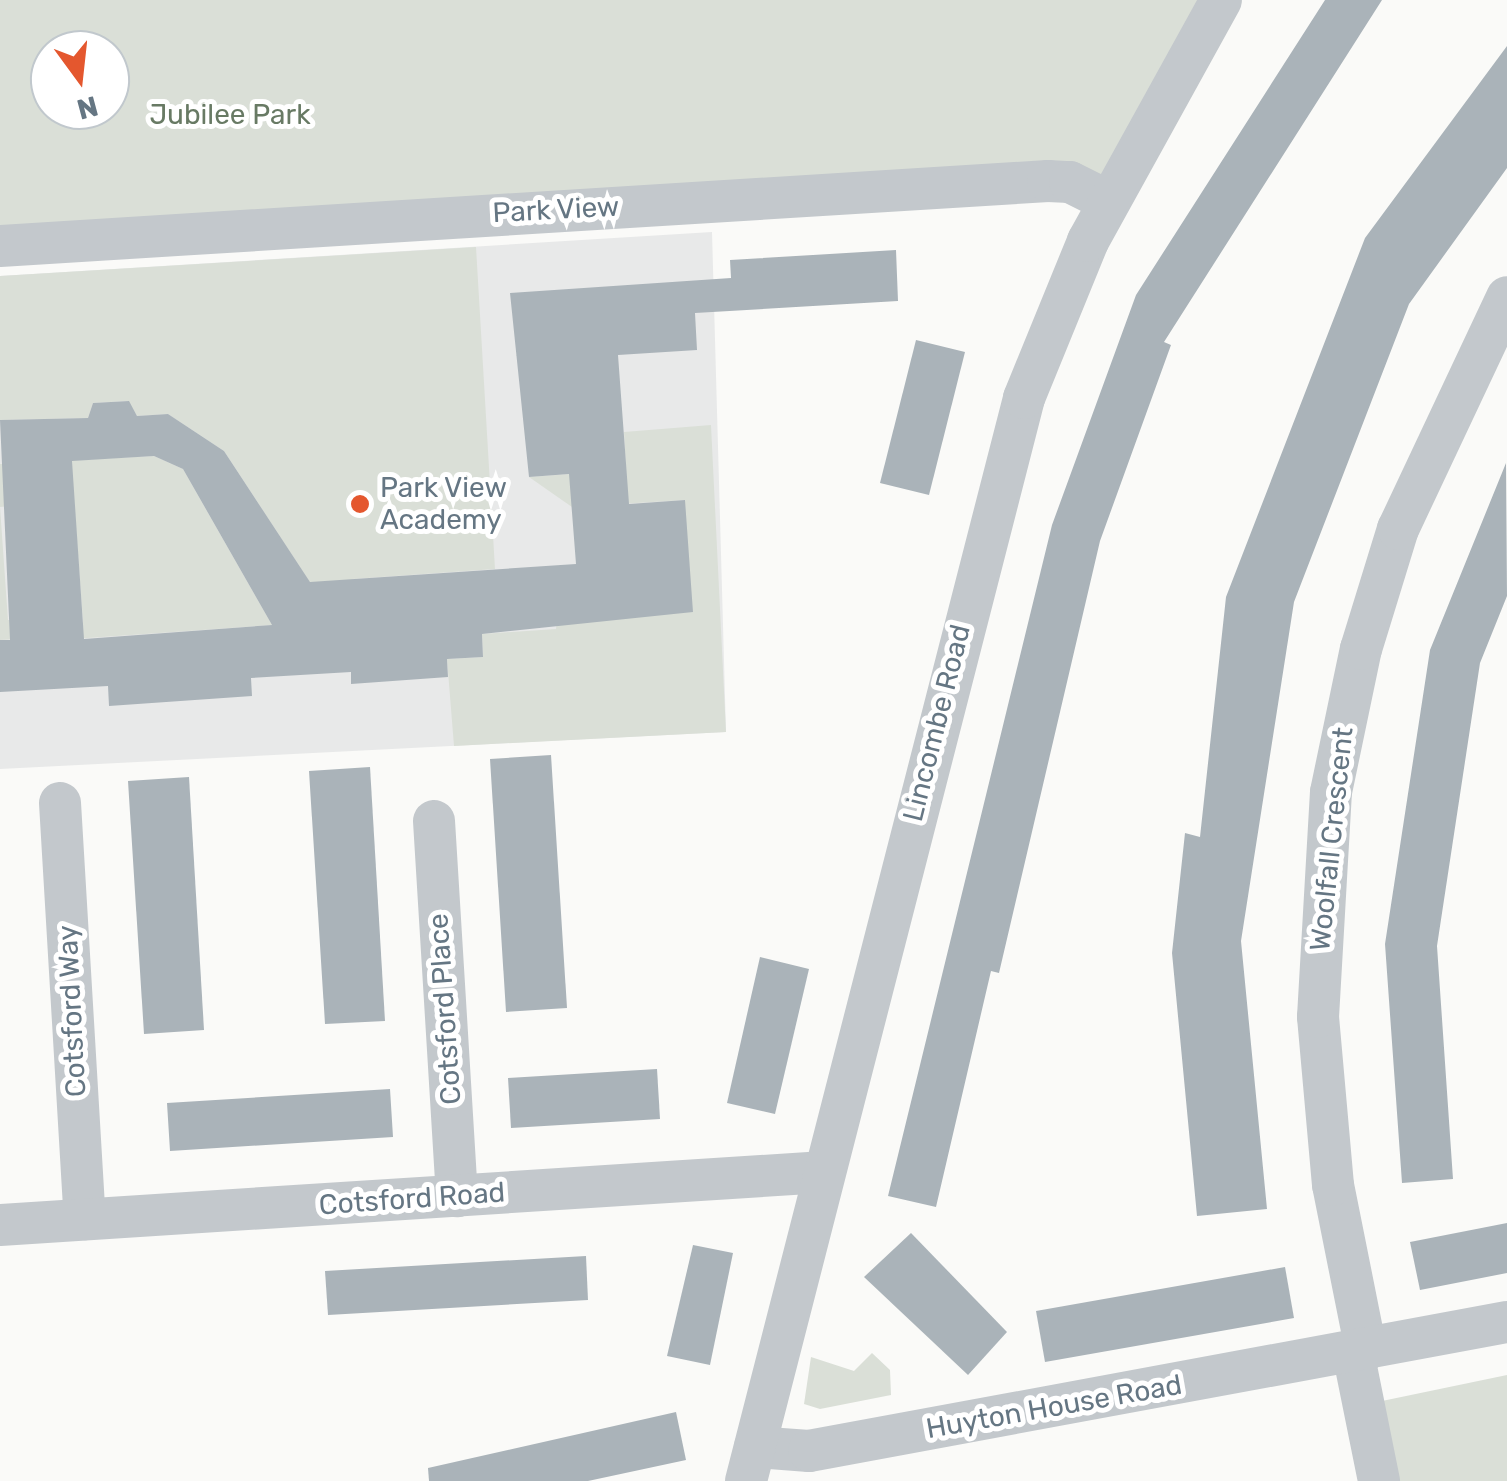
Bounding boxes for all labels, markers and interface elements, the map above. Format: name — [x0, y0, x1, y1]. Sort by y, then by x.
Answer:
north arrow — [30, 30, 130, 130]
text: N — [73, 89, 101, 126]
park label: Jubilee Park — [149, 98, 311, 132]
street label: Park View — [491, 190, 621, 230]
place label: Park View Academy — [380, 471, 508, 537]
marker: Park View Academy — [349, 493, 371, 515]
street label: Lincombe Road — [896, 621, 978, 825]
street label: Woolfall Crescent — [1304, 725, 1360, 953]
street label: Cotsford Place — [422, 912, 468, 1106]
street label: Cotsford Way — [51, 924, 93, 1098]
street label: Cotsford Road — [318, 1176, 506, 1222]
street label: Huyton House Road — [923, 1368, 1185, 1446]

